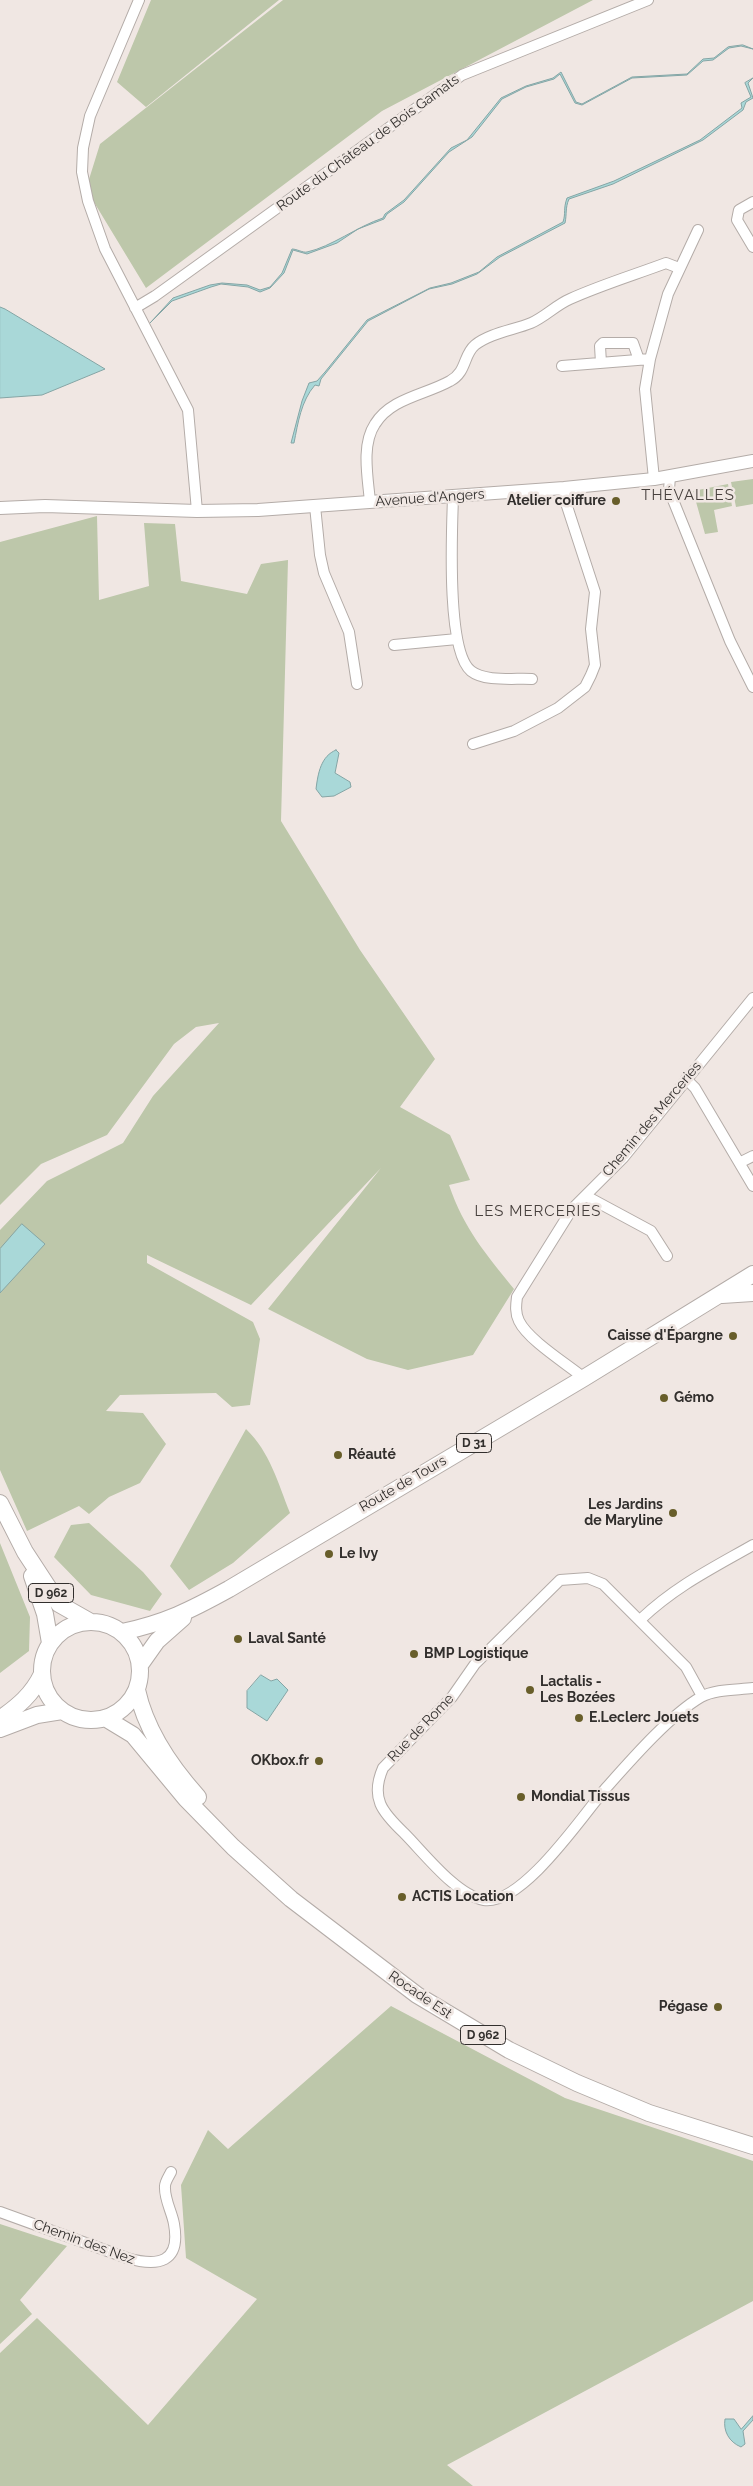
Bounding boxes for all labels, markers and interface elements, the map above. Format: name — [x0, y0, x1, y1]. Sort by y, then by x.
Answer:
street label: Route du Château de Bois Gamats — [274, 71, 462, 215]
street label: Avenue d'Angers — [375, 486, 485, 510]
district label: THÉVALLES — [640, 486, 736, 504]
place label: Atelier coiffure — [507, 493, 606, 509]
marker: Atelier coiffure — [610, 495, 622, 507]
street label: Chemin des Merceries — [599, 1058, 705, 1180]
district label: LES MERCERIES — [473, 1202, 603, 1220]
place label: Caisse d'Épargne — [608, 1328, 723, 1344]
marker: Caisse d'Épargne — [727, 1330, 739, 1342]
place label: Gémo — [674, 1390, 714, 1406]
marker: Gémo — [658, 1392, 670, 1404]
road number: D 31 — [456, 1434, 492, 1452]
place label: Réauté — [348, 1447, 396, 1463]
marker: Réauté — [332, 1449, 344, 1461]
street label: Route de Tours — [356, 1452, 450, 1516]
place label: Les Jardins de Maryline — [584, 1497, 663, 1530]
marker: Les Jardins de Maryline — [667, 1507, 679, 1519]
place label: Le Ivy — [339, 1546, 378, 1562]
marker: Le Ivy — [323, 1548, 335, 1560]
road number: D 962 — [28, 1584, 74, 1602]
place label: Laval Santé — [248, 1631, 326, 1647]
marker: Laval Santé — [232, 1633, 244, 1645]
place label: BMP Logistique — [424, 1646, 529, 1662]
marker: BMP Logistique — [408, 1648, 420, 1660]
place label: Lactalis - Les Bozées — [540, 1674, 615, 1706]
marker: Lactalis - Les Bozées — [524, 1684, 536, 1696]
street label: Rue de Rome — [384, 1691, 458, 1765]
place label: E.Leclerc Jouets — [589, 1710, 699, 1726]
marker: E.Leclerc Jouets — [573, 1712, 585, 1724]
place label: OKbox.fr — [251, 1753, 309, 1769]
marker: OKbox.fr — [313, 1755, 325, 1767]
place label: Mondial Tissus — [531, 1789, 630, 1805]
marker: Mondial Tissus — [515, 1791, 527, 1803]
place label: ACTIS Location — [412, 1889, 514, 1905]
marker: ACTIS Location — [396, 1891, 408, 1903]
street label: Rocade Est — [385, 1968, 455, 2022]
place label: Pégase — [659, 1999, 708, 2015]
marker: Pégase — [712, 2001, 724, 2013]
road number: D 962 — [460, 2026, 506, 2044]
street label: Chemin des Nez — [31, 2216, 137, 2268]

